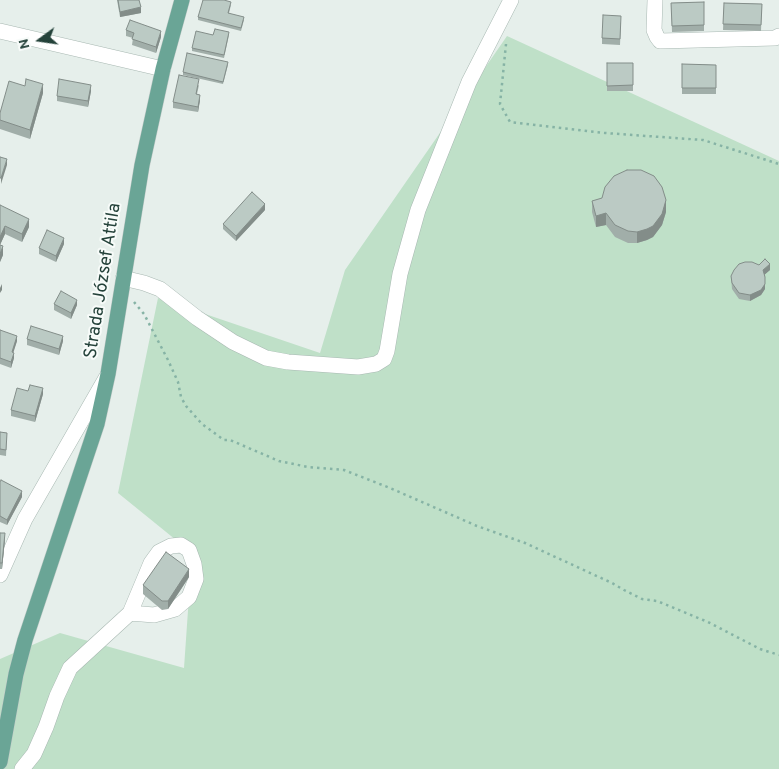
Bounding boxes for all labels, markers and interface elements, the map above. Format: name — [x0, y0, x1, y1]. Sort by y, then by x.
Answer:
north arrow — [15, 15, 65, 65]
text: N — [15, 37, 34, 51]
street label: Strada József Attila — [81, 202, 127, 360]

